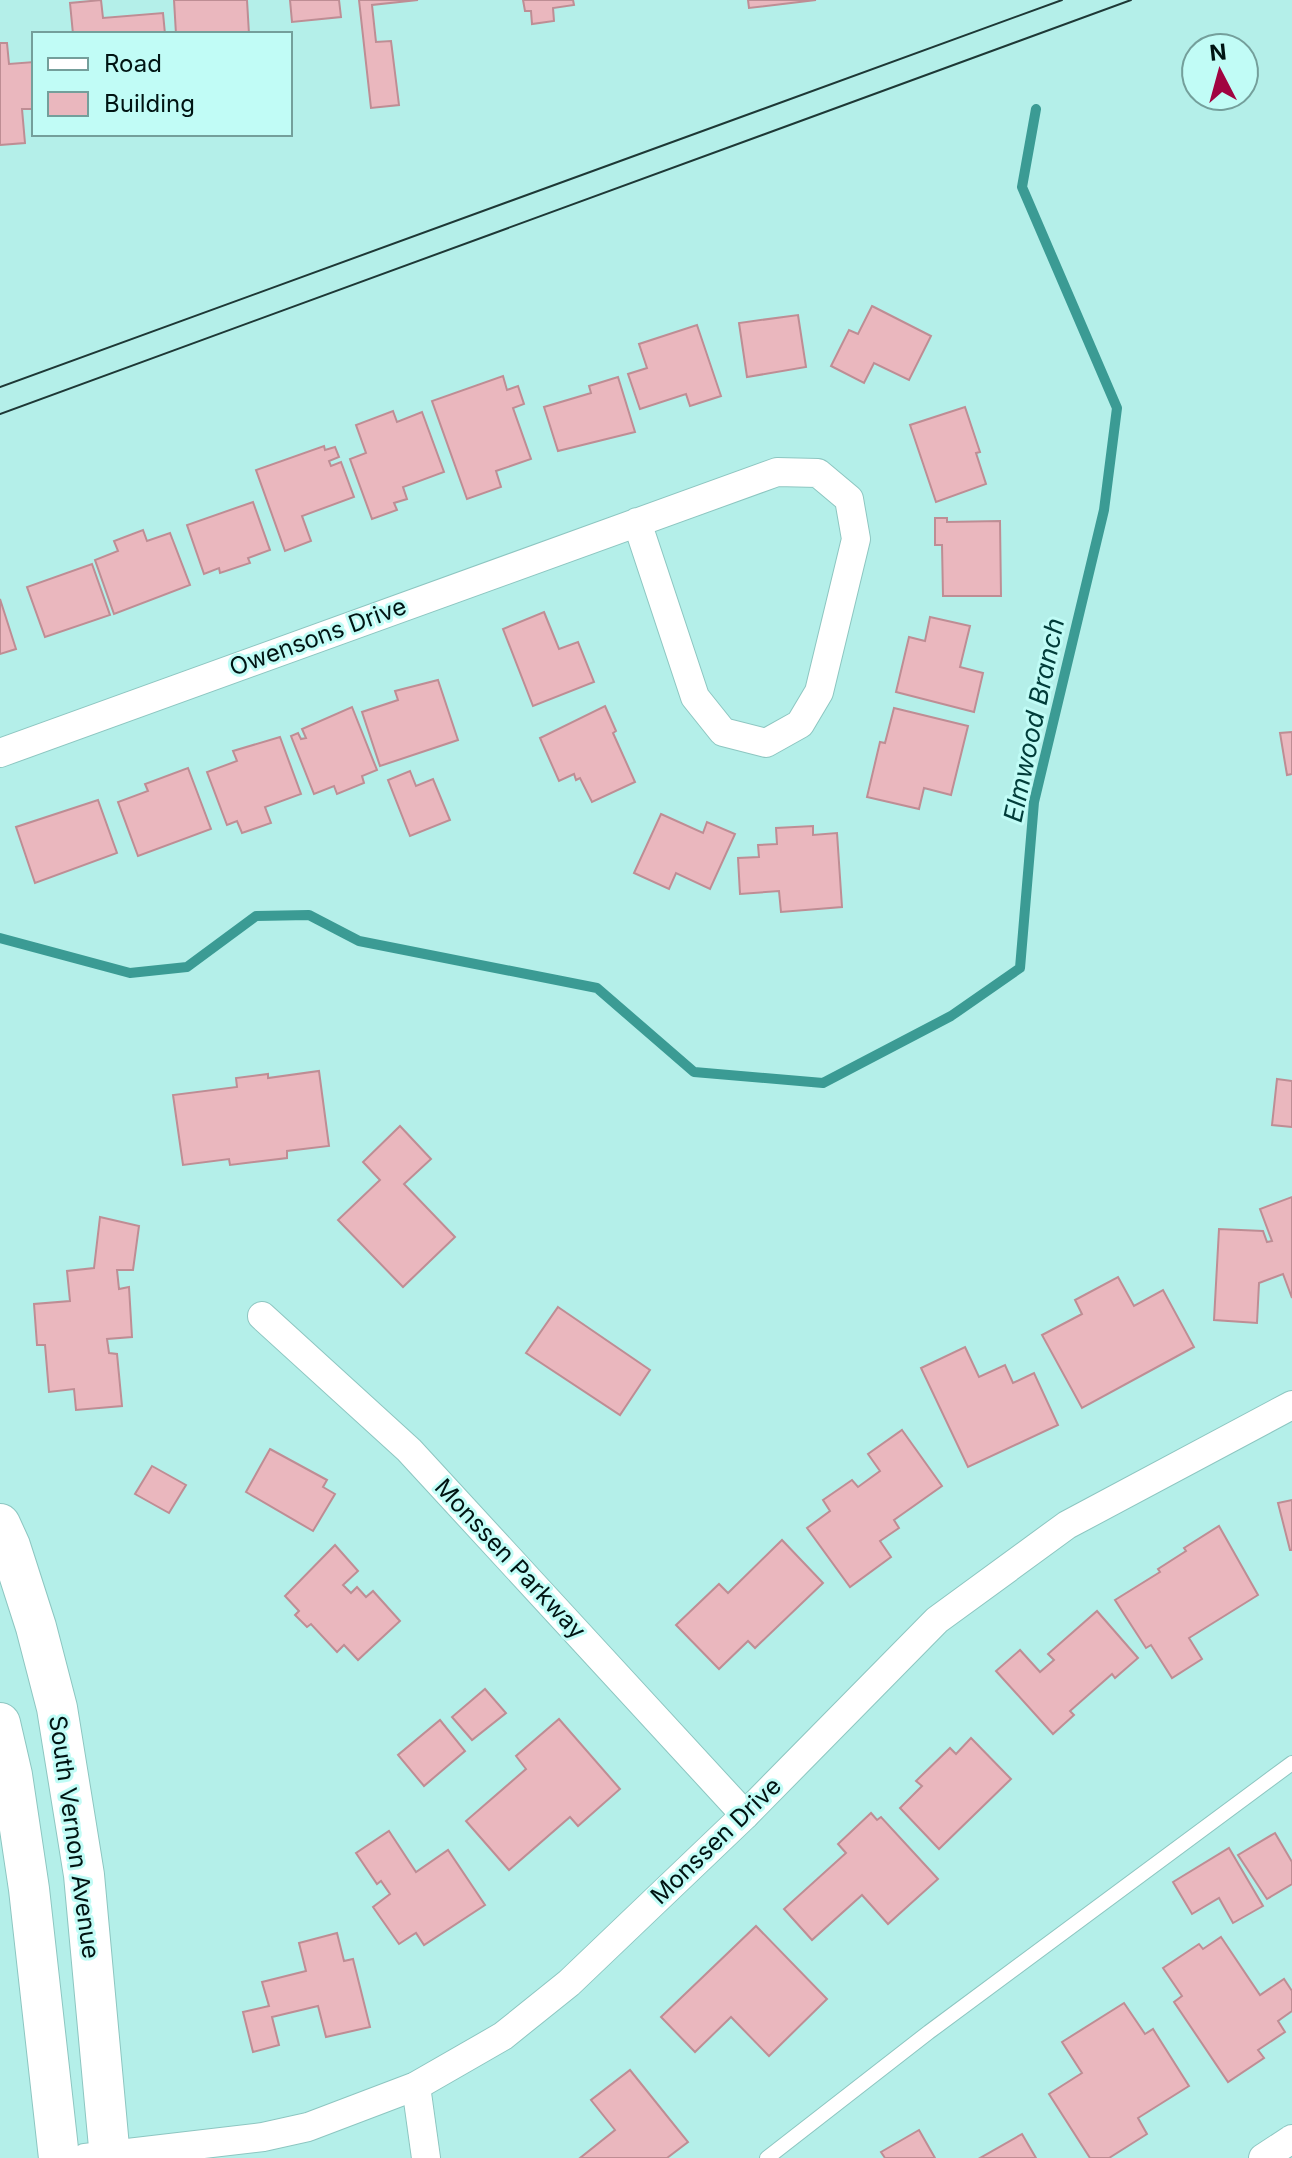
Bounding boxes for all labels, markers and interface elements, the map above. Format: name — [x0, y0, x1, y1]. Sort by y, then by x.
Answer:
legend — [32, 32, 292, 136]
north arrow — [1180, 32, 1260, 112]
text: N — [1208, 38, 1228, 66]
text: Road — [104, 49, 162, 78]
text: Building — [104, 89, 195, 118]
street label: Owensons Drive — [226, 591, 410, 682]
water label: Elmwood Branch — [997, 615, 1070, 825]
street label: Monssen Parkway — [429, 1473, 592, 1645]
street label: South Vernon Avenue — [43, 1713, 106, 1960]
street label: Monssen Drive — [644, 1771, 787, 1910]

